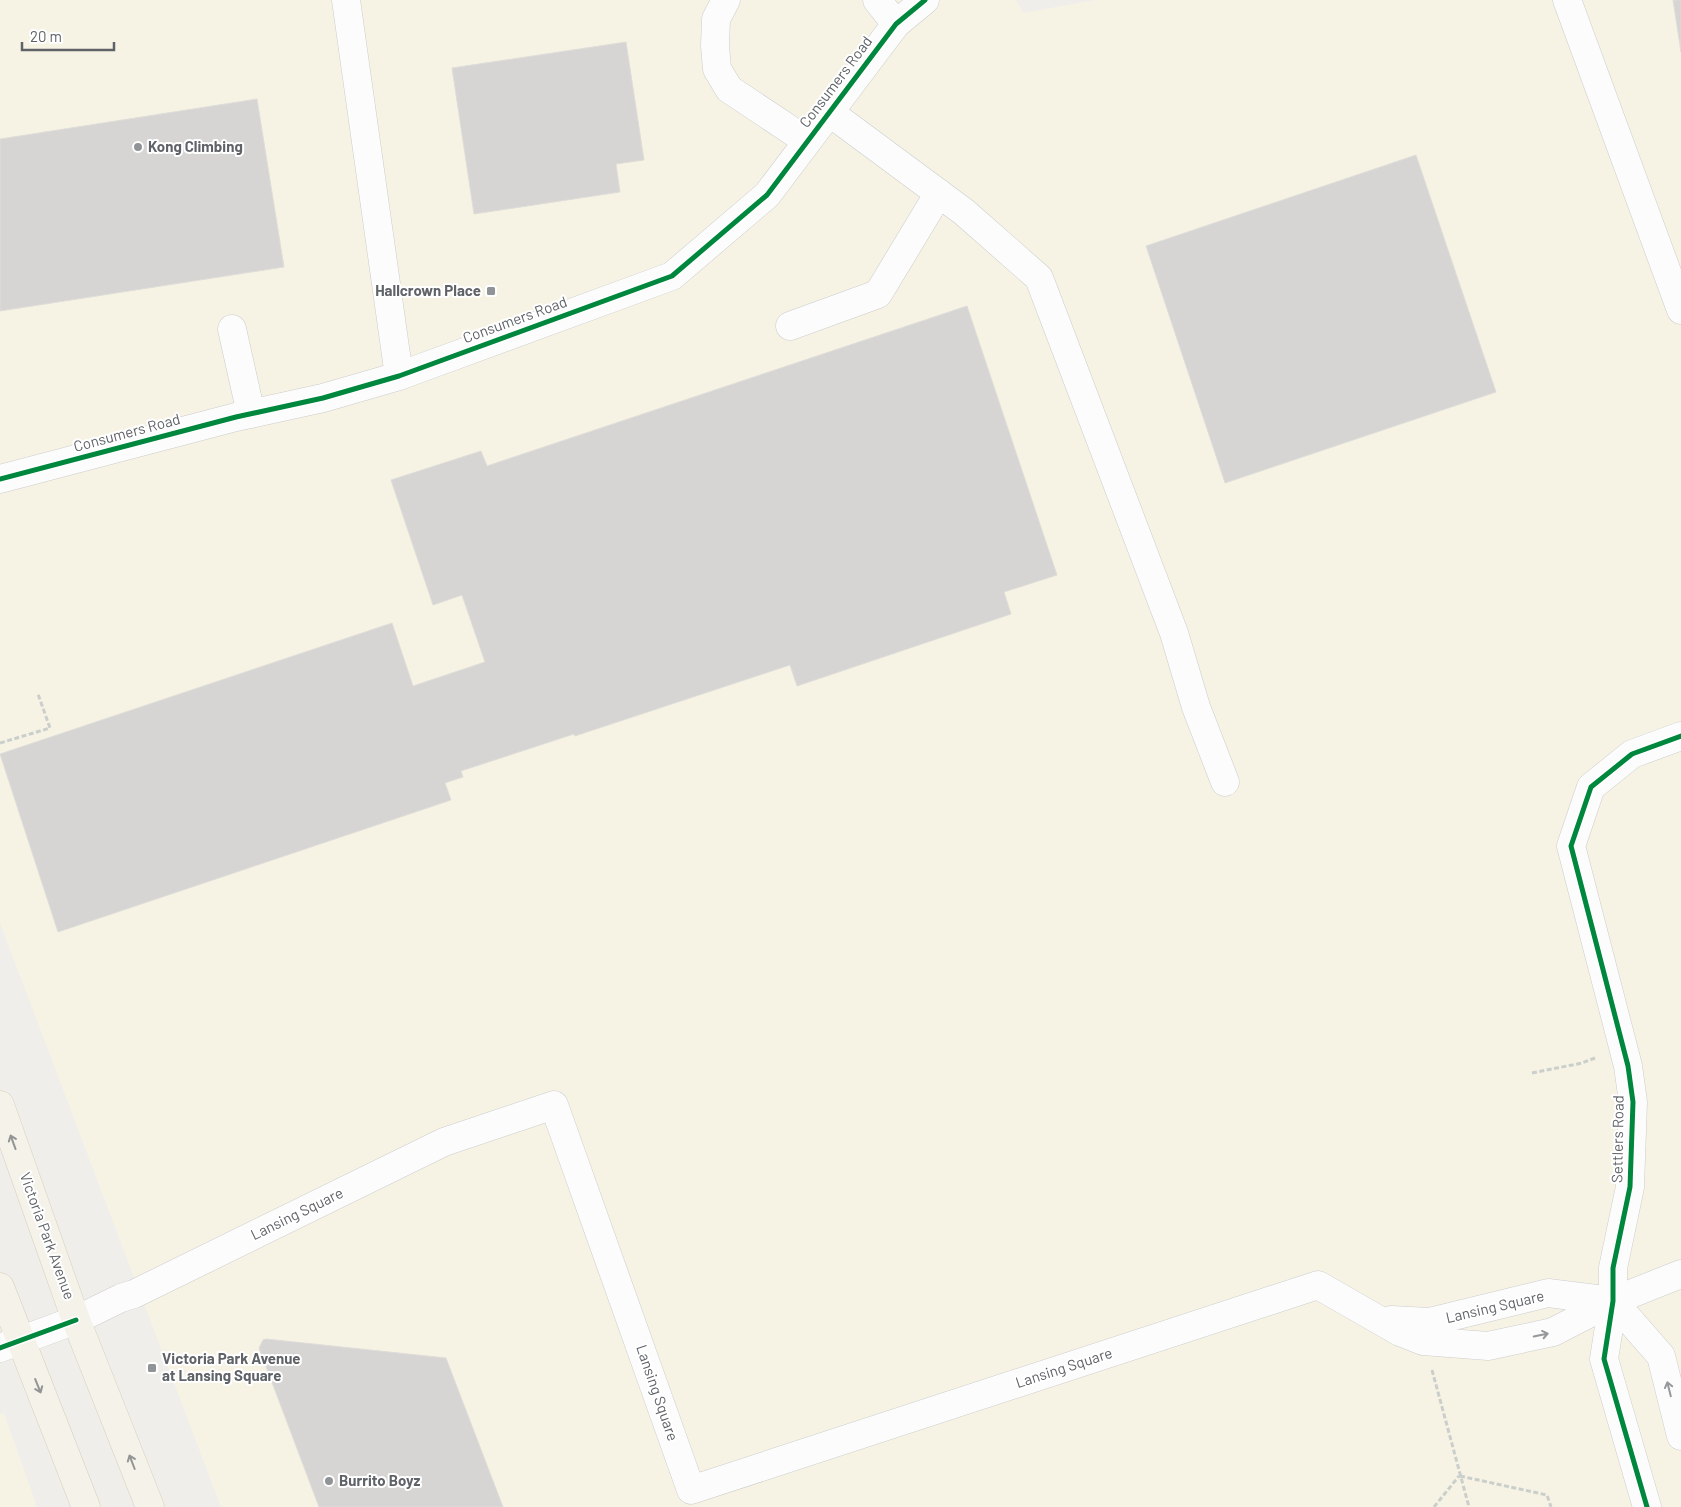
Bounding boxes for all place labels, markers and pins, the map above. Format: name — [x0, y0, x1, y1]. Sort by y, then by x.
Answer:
place label: Kong Climbing — [148, 137, 243, 155]
marker: Kong Climbing — [132, 141, 144, 153]
place label: Hallcrown Place — [375, 281, 481, 299]
marker: Hallcrown Place — [485, 285, 497, 297]
place label: Victoria Park Avenue at Lansing Square — [162, 1349, 301, 1384]
marker: Victoria Park Avenue at Lansing Square — [146, 1362, 158, 1374]
place label: Burrito Boyz — [339, 1471, 420, 1489]
marker: Burrito Boyz — [323, 1475, 335, 1487]

